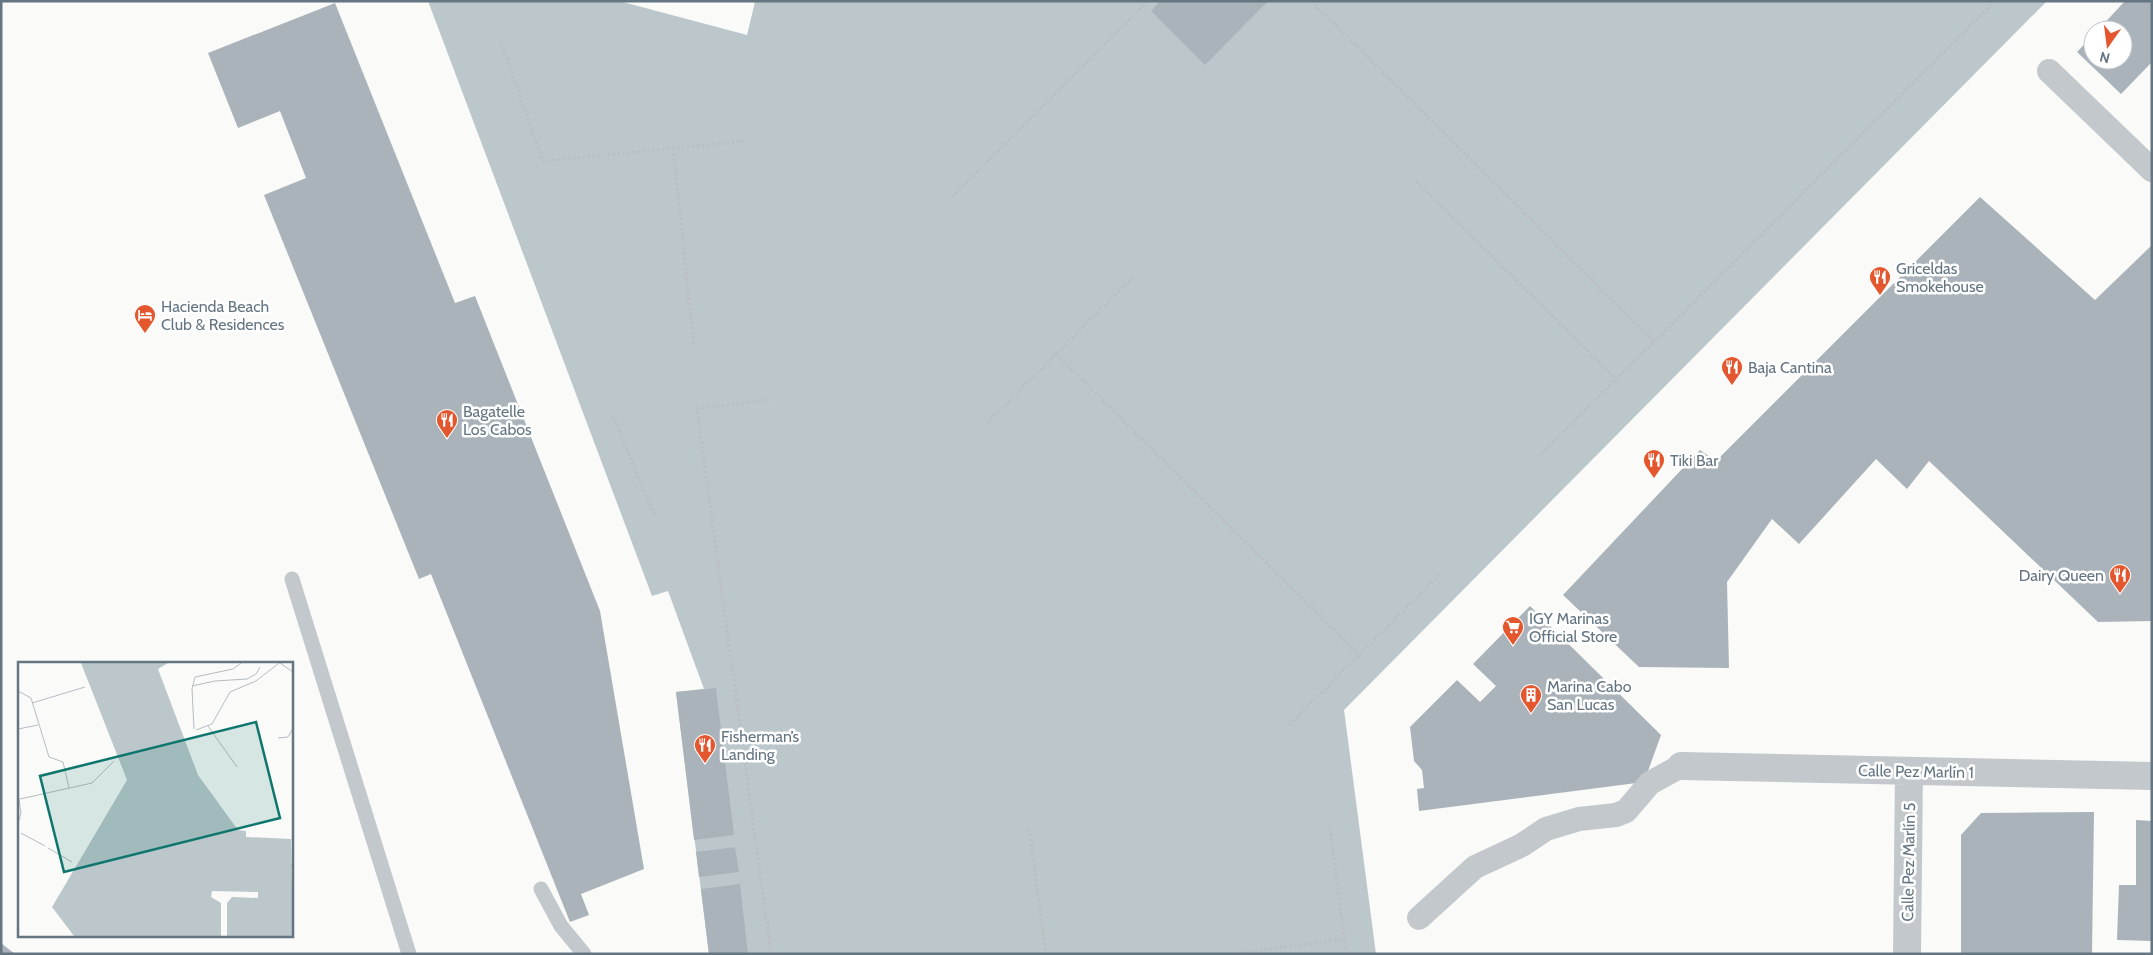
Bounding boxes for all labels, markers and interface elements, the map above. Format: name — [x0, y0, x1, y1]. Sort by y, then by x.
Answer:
north arrow — [2083, 20, 2133, 70]
text: N — [2098, 48, 2112, 68]
place label: Griceldas Smokehouse — [1896, 259, 1984, 296]
restaurant icon: Griceldas Smokehouse — [1868, 265, 1892, 296]
place label: Hacienda Beach Club & Residences — [161, 297, 285, 334]
hotel icon: Hacienda Beach Club & Residences — [133, 303, 157, 334]
restaurant icon: Baja Cantina — [1720, 355, 1744, 386]
place label: Baja Cantina — [1748, 358, 1832, 377]
place label: Bagatelle Los Cabos — [463, 402, 532, 439]
restaurant icon: Bagatelle Los Cabos — [435, 408, 459, 439]
restaurant icon: Tiki Bar — [1642, 448, 1666, 479]
place label: Tiki Bar — [1670, 451, 1719, 470]
restaurant icon: Dairy Queen — [2108, 563, 2132, 594]
place label: Dairy Queen — [2019, 566, 2104, 585]
place label: IGY Marinas Official Store — [1529, 609, 1617, 646]
supermarket icon: IGY Marinas Official Store — [1501, 615, 1525, 646]
inset map — [18, 662, 292, 938]
place label: Marina Cabo San Lucas — [1547, 677, 1632, 714]
building icon: Marina Cabo San Lucas — [1519, 683, 1543, 714]
place label: Fisherman’s Landing — [721, 727, 799, 764]
restaurant icon: Fisherman’s Landing — [693, 733, 717, 764]
street label: Calle Pez Marlín 1 — [1858, 761, 1974, 782]
street label: Calle Pez Marlín 5 — [1898, 802, 1919, 922]

